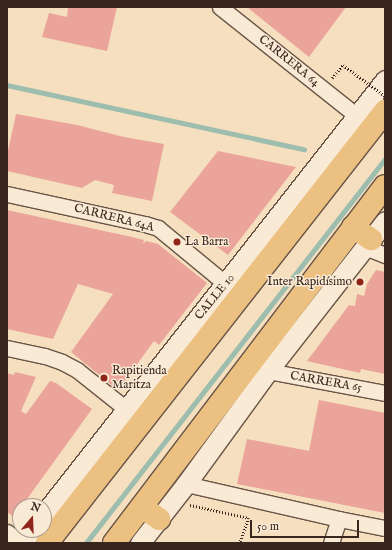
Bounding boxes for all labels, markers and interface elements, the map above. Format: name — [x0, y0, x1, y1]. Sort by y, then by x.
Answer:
street label: CARRERA 64 — [256, 32, 322, 90]
street label: CARRERA 64A — [73, 201, 155, 235]
place label: La Barra — [185, 235, 228, 249]
marker: La Barra — [172, 237, 182, 247]
street label: CALLE 10 — [192, 271, 238, 323]
place label: Inter Rapidísimo — [267, 275, 352, 289]
marker: Inter Rapidísimo — [355, 277, 365, 287]
place label: Rapitienda Maritza — [112, 364, 167, 392]
street label: CARRERA 65 — [289, 369, 363, 395]
marker: Rapitienda Maritza — [99, 373, 109, 383]
north arrow — [12, 498, 52, 538]
text: N — [29, 499, 42, 516]
scale bar — [252, 512, 361, 538]
text: 50 m — [257, 519, 279, 534]

